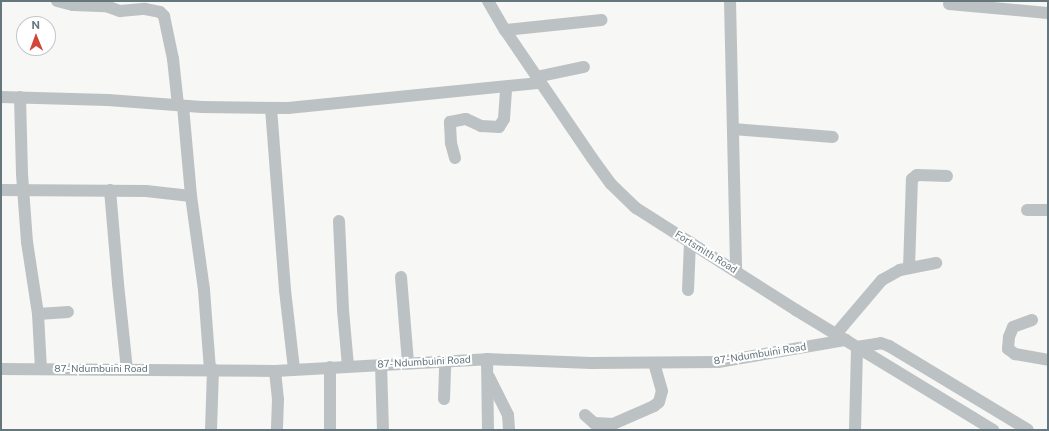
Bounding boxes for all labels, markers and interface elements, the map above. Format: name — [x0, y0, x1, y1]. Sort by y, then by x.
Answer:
north arrow — [16, 16, 56, 56]
text: N — [31, 19, 40, 31]
street label: Fortsmith Road — [673, 228, 739, 276]
street label: 87- Ndumbuini Road — [712, 341, 808, 367]
street label: 87- Ndumbuini Road — [376, 354, 472, 370]
street label: 87- Ndumbuini Road — [53, 363, 149, 375]

